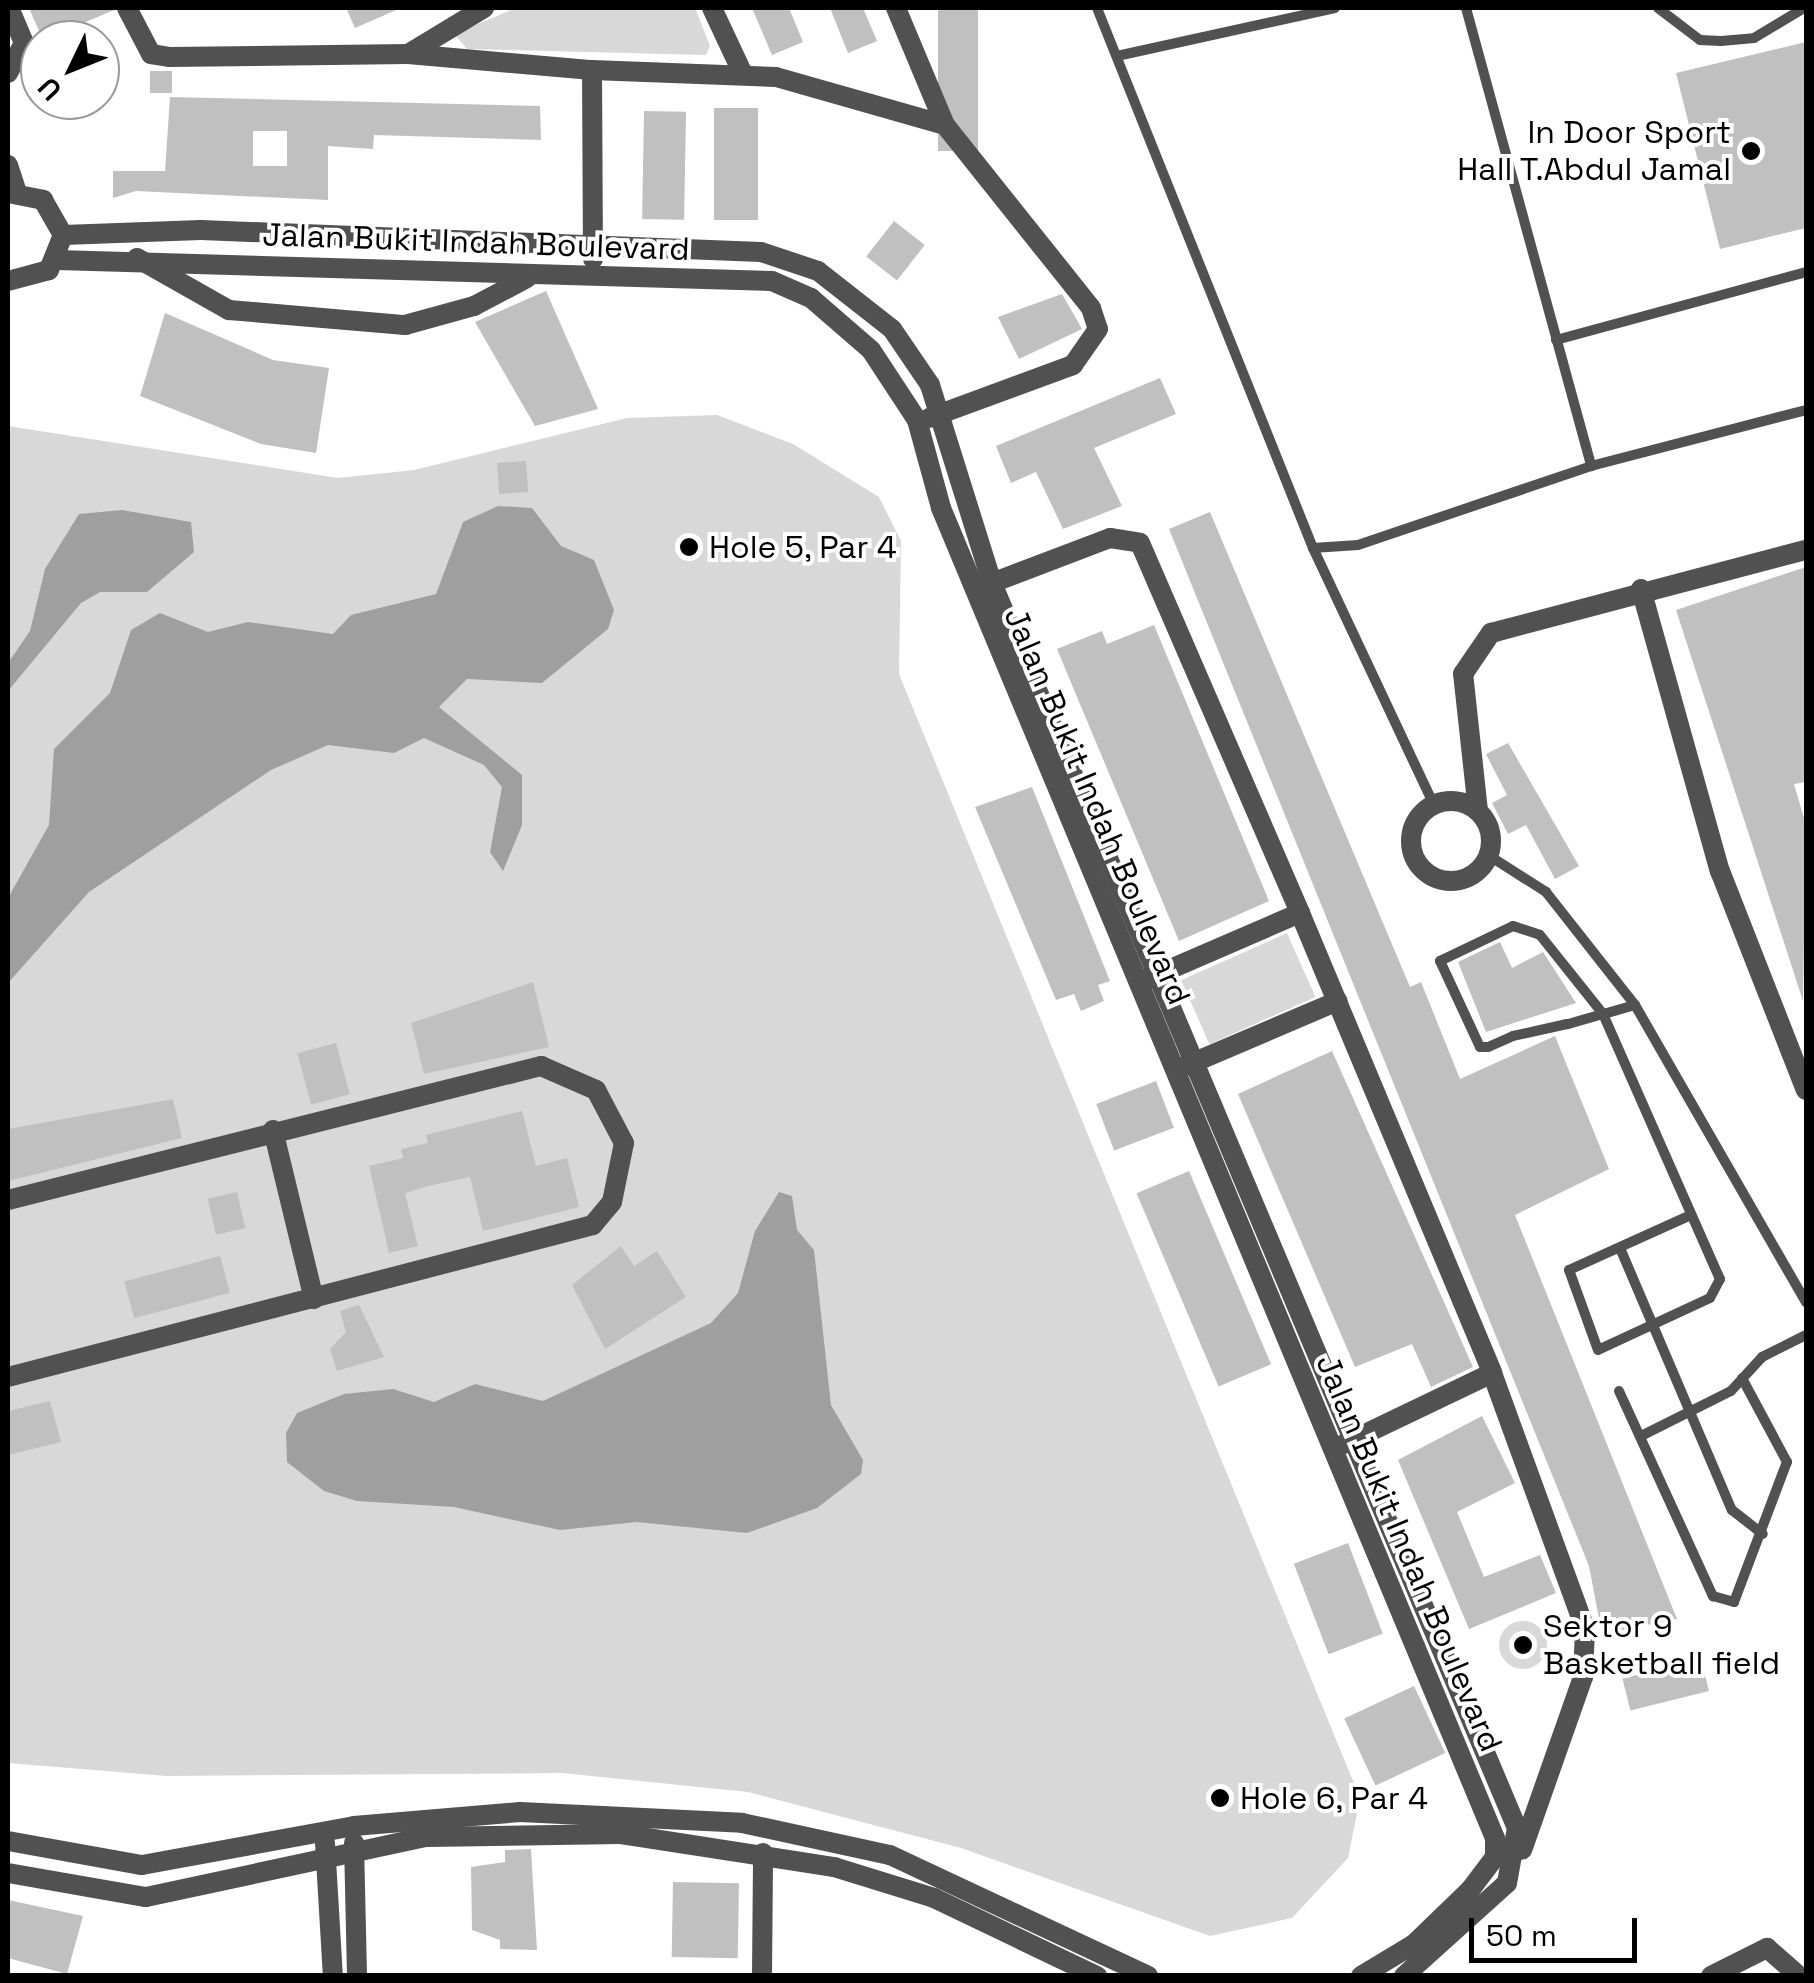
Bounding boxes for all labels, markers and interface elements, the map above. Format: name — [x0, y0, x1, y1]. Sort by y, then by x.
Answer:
north arrow — [20, 20, 120, 120]
text: U — [30, 70, 69, 108]
place label: In Door Sport Hall T.Abdul Jamal — [1456, 114, 1731, 189]
marker: In Door Sport Hall T.Abdul Jamal — [1740, 140, 1762, 162]
street label: Jalan Bukit Indah Boulevard — [262, 215, 690, 269]
place label: Hole 5, Par 4 — [709, 528, 898, 566]
marker: Hole 5, Par 4 — [678, 536, 700, 558]
street label: Jalan Bukit Indah Boulevard — [996, 602, 1198, 1010]
street label: Jalan Bukit Indah Boulevard — [1308, 1349, 1510, 1757]
place label: Sektor 9 Basketball field — [1543, 1608, 1780, 1683]
marker: Sektor 9 Basketball field — [1512, 1634, 1534, 1656]
place label: Hole 6, Par 4 — [1240, 1779, 1429, 1817]
marker: Hole 6, Par 4 — [1209, 1787, 1231, 1809]
scale bar — [1474, 1898, 1642, 1960]
text: 50 m — [1486, 1916, 1557, 1955]

